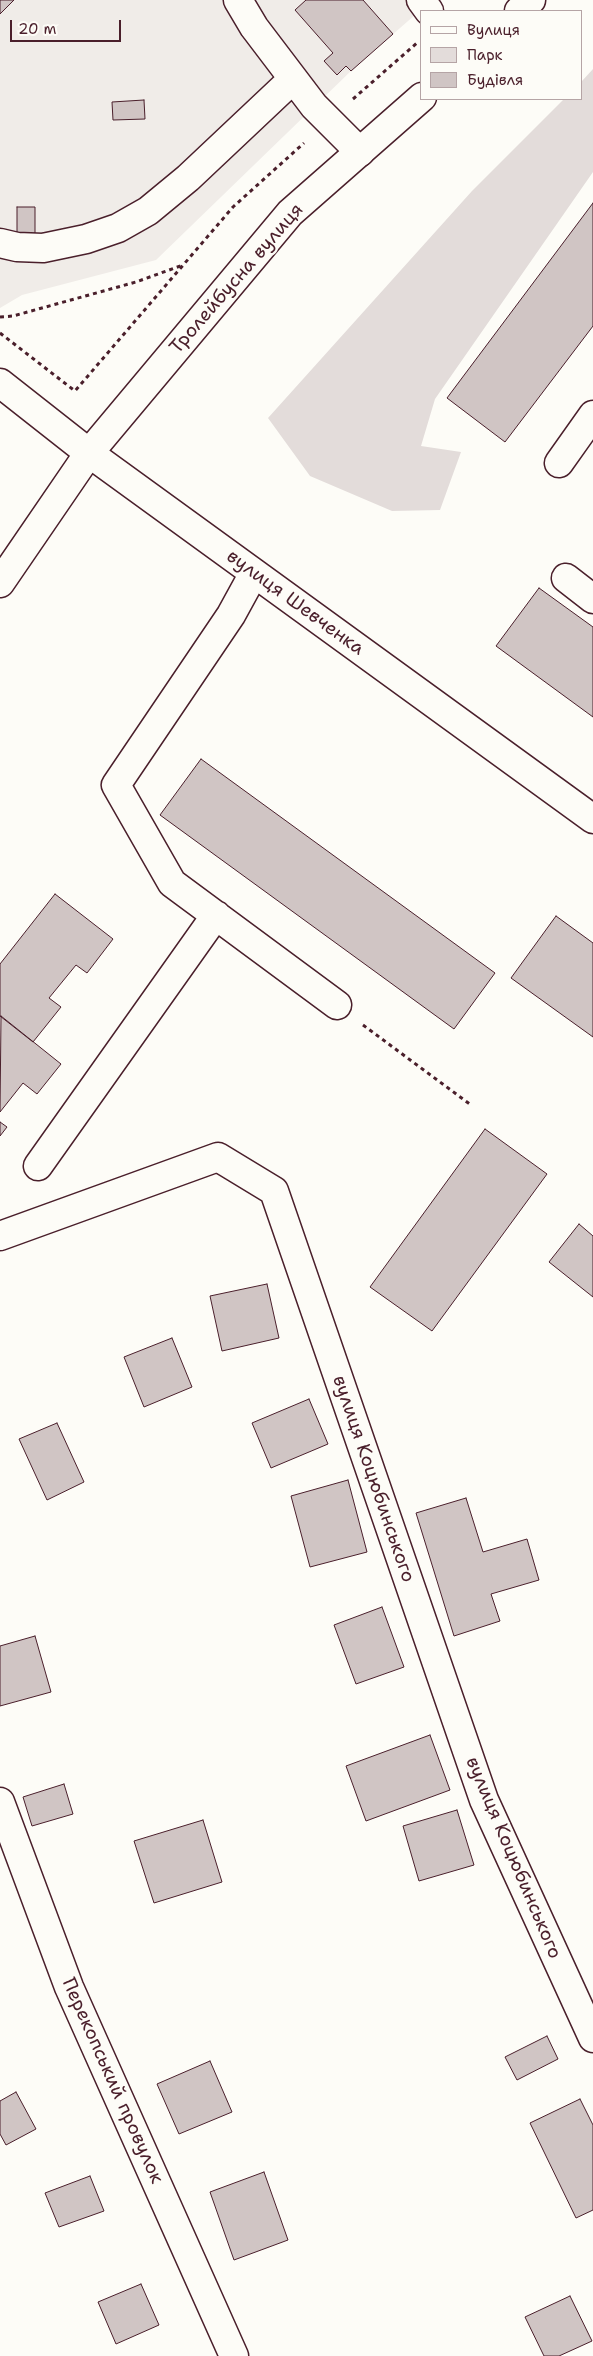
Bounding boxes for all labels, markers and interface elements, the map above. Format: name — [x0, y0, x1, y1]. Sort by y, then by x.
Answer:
scale bar — [12, 10, 124, 42]
legend — [420, 10, 583, 100]
text: 20 m — [18, 19, 57, 39]
text: Вулиця — [467, 20, 520, 40]
text: Парк — [467, 45, 503, 65]
text: Будівля — [467, 70, 523, 90]
street label: Тролейбусна вулиця — [165, 199, 309, 359]
street label: вулиця Шевченка — [222, 545, 368, 661]
street label: вулиця Коцюбинського — [327, 1373, 419, 1585]
street label: вулиця Коцюбинського — [460, 1754, 566, 1962]
street label: Перекопський провулок — [56, 1975, 168, 2187]

